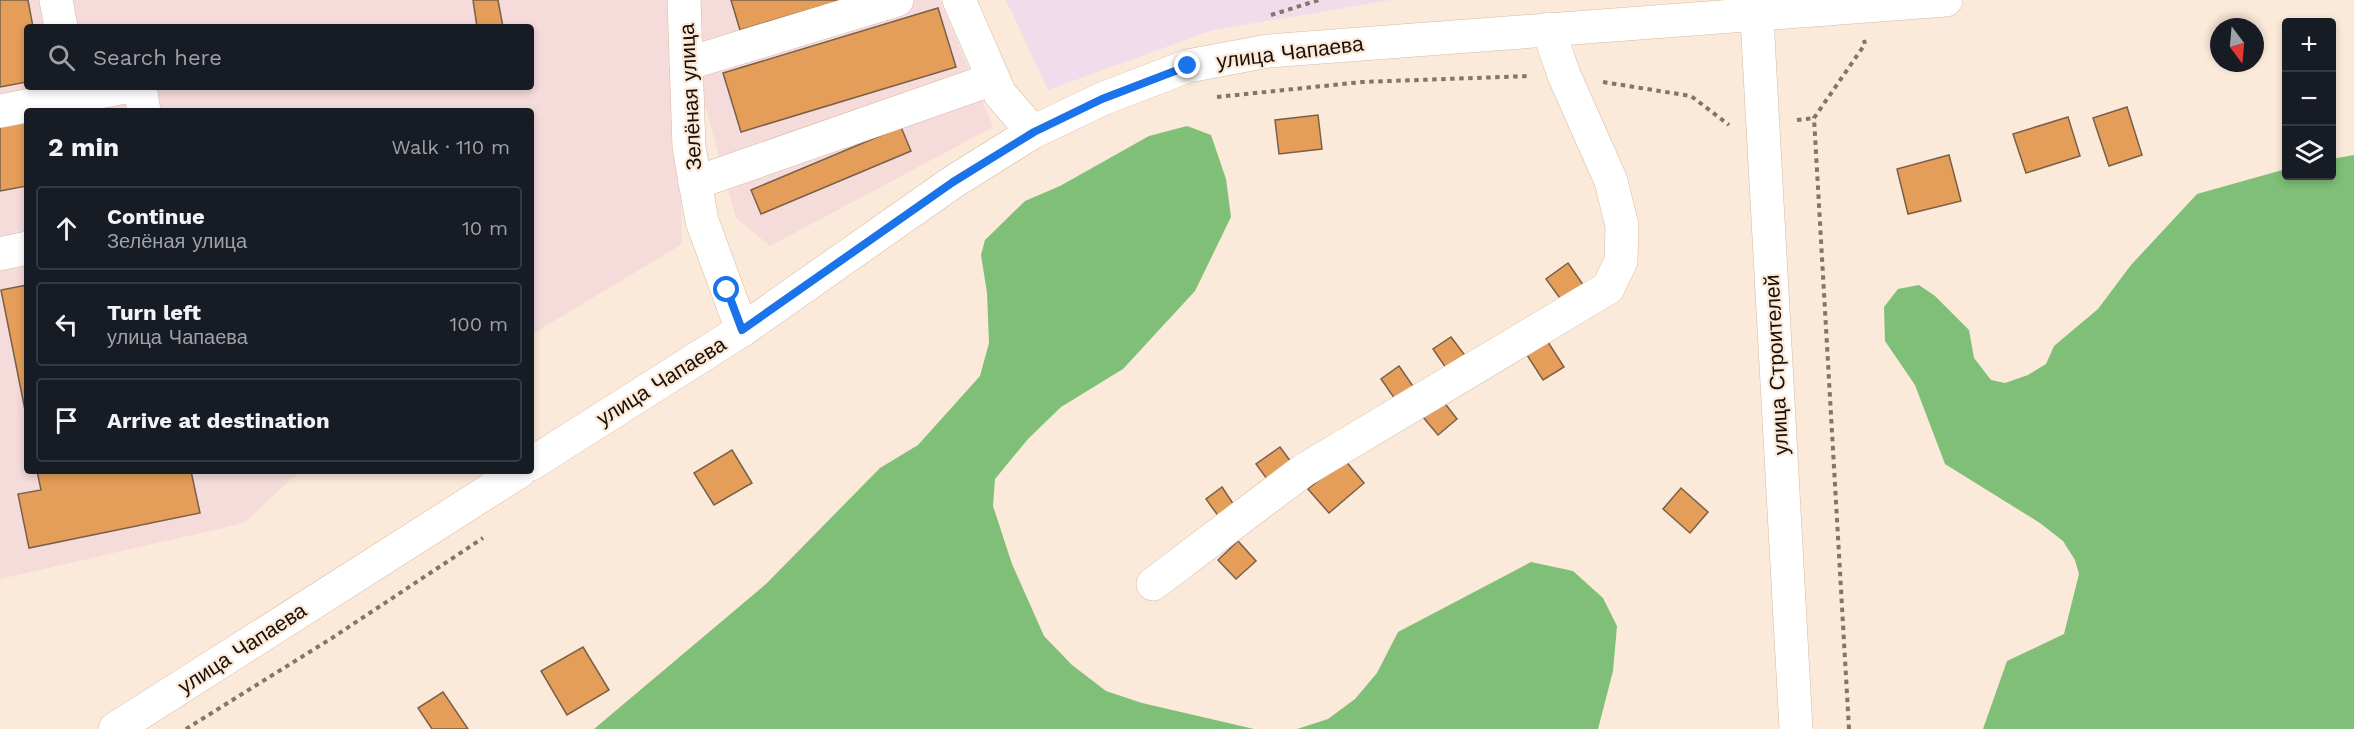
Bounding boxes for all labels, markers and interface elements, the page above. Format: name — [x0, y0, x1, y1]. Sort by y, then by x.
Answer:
north arrow — [2210, 18, 2264, 72]
map controls — [2282, 18, 2336, 180]
button: + — [2282, 18, 2336, 72]
street label: Зелёная улица — [674, 23, 706, 171]
search box — [24, 24, 534, 90]
street label: улица Чапаева — [1215, 31, 1365, 73]
icon: search — [45, 41, 78, 74]
text: Search here — [93, 45, 222, 70]
route end — [1174, 52, 1200, 78]
button: − — [2282, 72, 2336, 126]
button: layers — [2282, 126, 2336, 180]
text: 2 min — [48, 132, 119, 162]
text: Walk · 110 m — [392, 135, 510, 159]
text: Continue — [107, 204, 205, 229]
icon: ahead — [50, 212, 83, 245]
text: 10 m — [462, 216, 508, 240]
text: Зелёная улица — [107, 229, 247, 253]
street label: улица Строителей — [1759, 274, 1793, 456]
route start — [713, 276, 739, 302]
text: Turn left — [107, 300, 201, 325]
icon: left — [50, 308, 83, 341]
text: 100 m — [449, 312, 508, 336]
text: улица Чапаева — [107, 325, 248, 349]
street label: улица Чапаева — [592, 331, 731, 431]
icon: arrive — [50, 404, 83, 437]
text: Arrive at destination — [107, 408, 330, 433]
street label: улица Чапаева — [173, 597, 311, 699]

